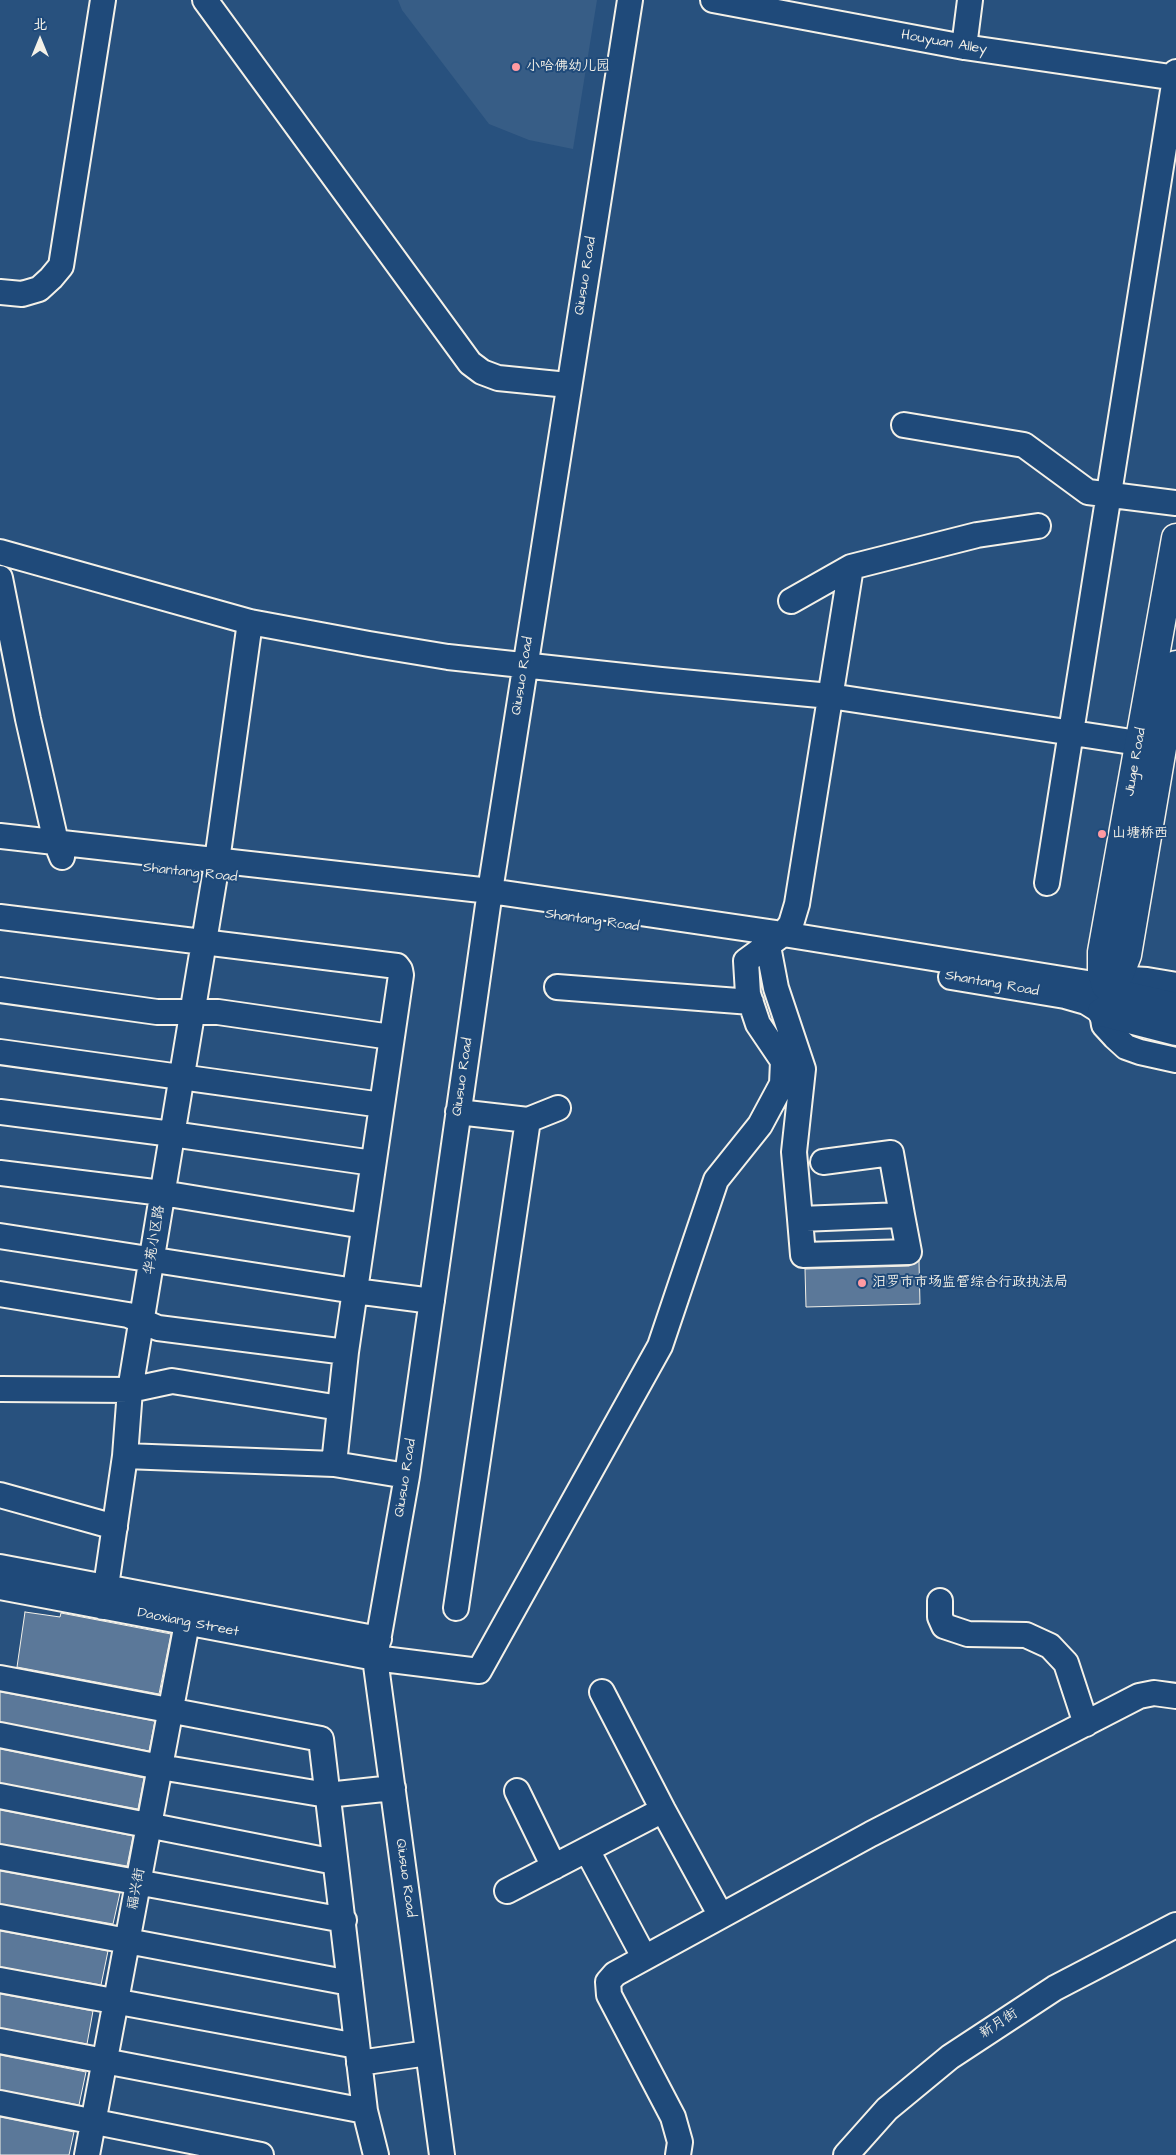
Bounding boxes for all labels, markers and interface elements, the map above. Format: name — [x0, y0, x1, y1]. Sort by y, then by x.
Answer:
north arrow — [15, 15, 65, 65]
text: 北 — [33, 15, 47, 35]
street label: Houyuan Alley — [900, 27, 988, 59]
place label: 小哈佛幼儿园 — [526, 59, 610, 75]
marker: 小哈佛幼儿园 — [510, 61, 522, 73]
street label: Qiusuo Road — [572, 236, 600, 316]
street label: Qiusuo Road — [509, 636, 537, 716]
street label: Jiuge Road — [1122, 726, 1150, 798]
place label: 山塘桥西 — [1112, 826, 1168, 842]
marker: 山塘桥西 — [1096, 828, 1108, 840]
street label: Shantang Road — [142, 860, 238, 886]
street label: Shantang Road — [544, 906, 640, 936]
street label: Shantang Road — [944, 967, 1040, 1001]
street label: Qiusuo Road — [449, 1037, 477, 1117]
street label: 华苑小区路 — [141, 1204, 169, 1276]
place label: 汨罗市市场监管综合行政执法局 — [872, 1275, 1068, 1291]
marker: 汨罗市市场监管综合行政执法局 — [856, 1277, 868, 1289]
street label: Qiusuo Road — [392, 1438, 420, 1518]
street label: Daoxiang Street — [136, 1605, 240, 1641]
street label: Qiusuo Road — [391, 1838, 419, 1918]
street label: 福兴街 — [125, 1867, 149, 1911]
street label: 新月街 — [977, 2006, 1021, 2042]

